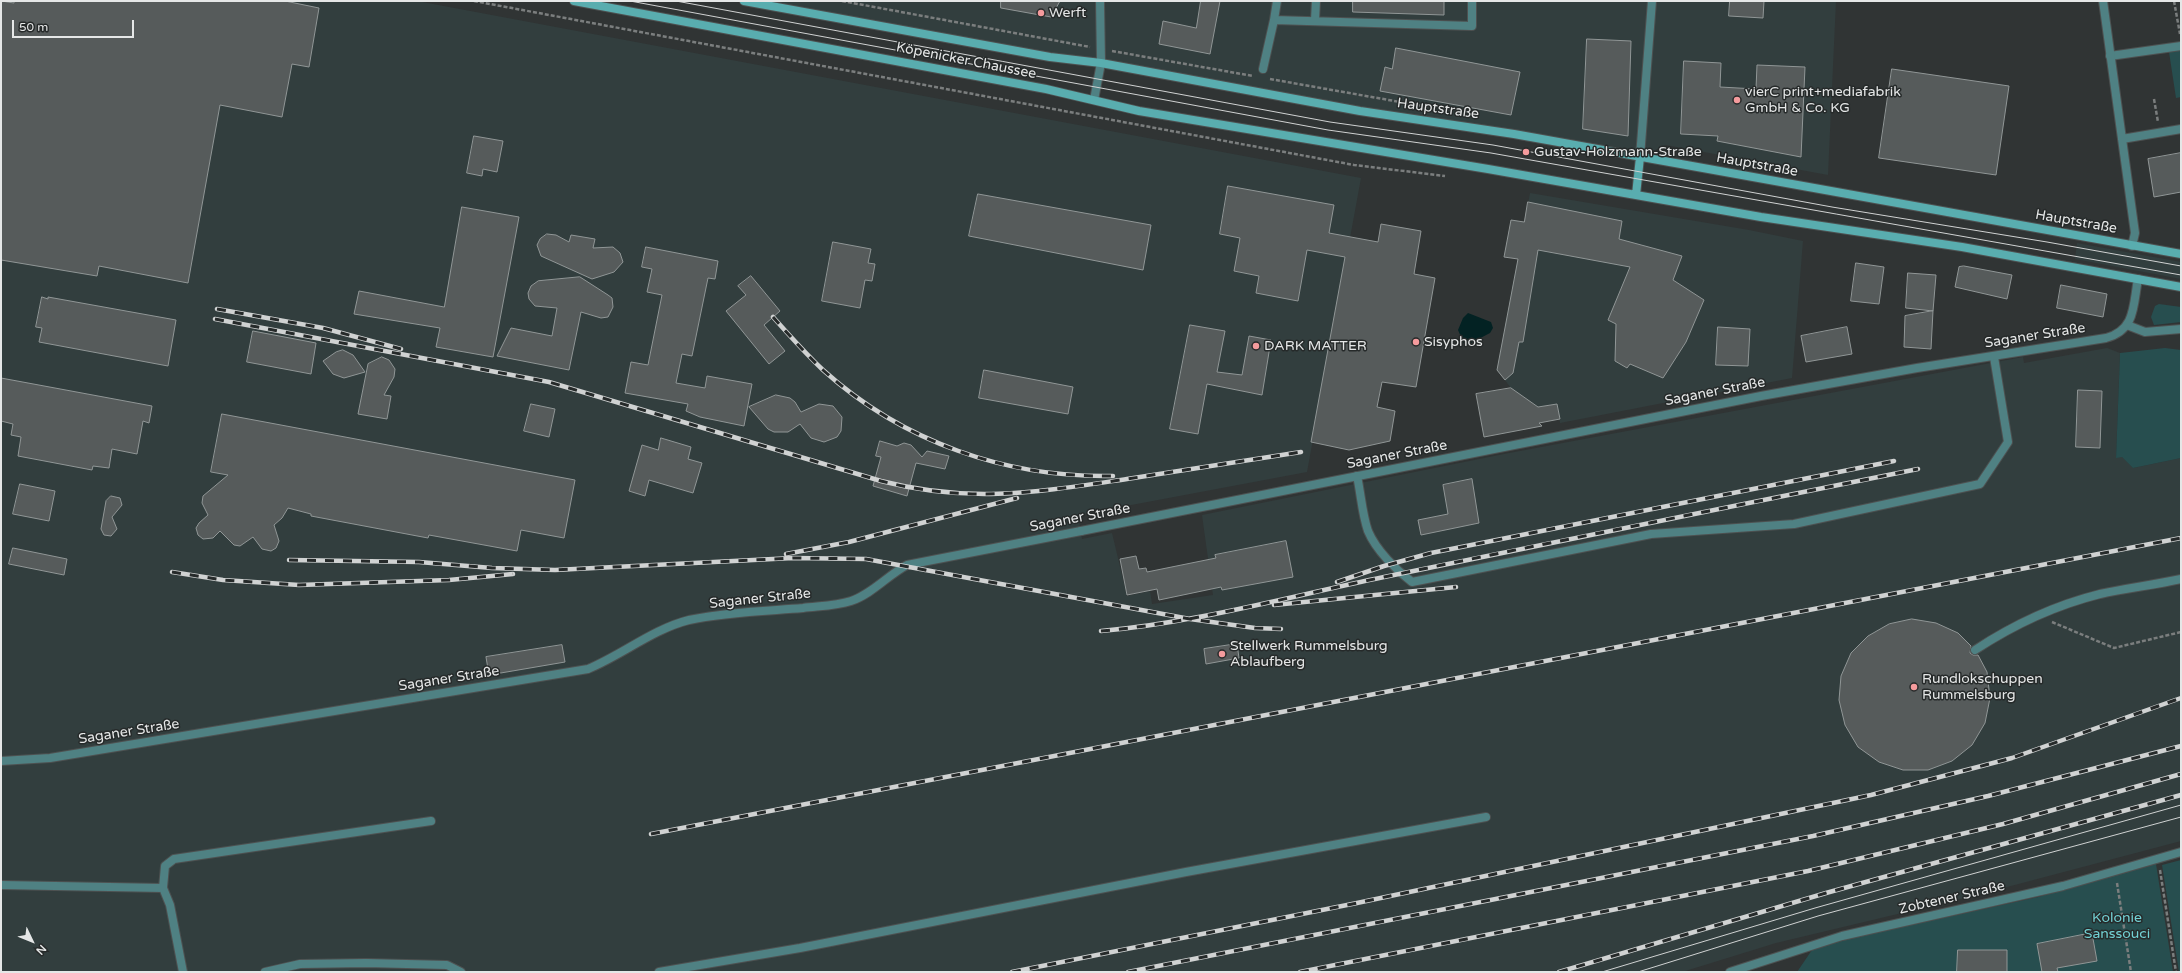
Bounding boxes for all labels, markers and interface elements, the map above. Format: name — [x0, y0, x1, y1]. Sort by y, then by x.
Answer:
place label: Werft — [1049, 5, 1086, 21]
marker: Werft — [1036, 8, 1046, 18]
scale bar — [14, 12, 136, 38]
text: 50 m — [19, 20, 48, 34]
street label: Köpenicker Chaussee — [894, 39, 1038, 83]
place label: vierC print+mediafabrik GmbH & Co. KG — [1745, 84, 1901, 116]
street label: Hauptstraße — [1396, 95, 1480, 123]
marker: vierC print+mediafabrik GmbH & Co. KG — [1732, 95, 1742, 105]
place label: Gustav-Holzmann-Straße — [1534, 144, 1702, 160]
marker: Gustav-Holzmann-Straße — [1521, 147, 1531, 157]
street label: Hauptstraße — [1715, 150, 1799, 180]
street label: Hauptstraße — [2034, 207, 2118, 237]
street label: Saganer Straße — [1983, 320, 2087, 352]
place label: Sisyphos — [1424, 334, 1483, 350]
marker: Sisyphos — [1411, 337, 1421, 347]
place label: DARK MATTER — [1264, 338, 1367, 354]
marker: DARK MATTER — [1251, 341, 1261, 351]
street label: Saganer Straße — [1663, 374, 1767, 410]
street label: Saganer Straße — [1345, 437, 1449, 473]
street label: Saganer Straße — [1028, 500, 1132, 536]
street label: Saganer Straße — [708, 585, 812, 613]
place label: Stellwerk Rummelsburg Ablaufberg — [1230, 638, 1388, 670]
marker: Stellwerk Rummelsburg Ablaufberg — [1217, 649, 1227, 659]
street label: Saganer Straße — [397, 663, 501, 695]
place label: Rundlokschuppen Rummelsburg — [1922, 671, 2043, 704]
marker: Rundlokschuppen Rummelsburg — [1909, 682, 1919, 692]
street label: Saganer Straße — [77, 716, 181, 748]
street label: Zobtener Straße — [1897, 878, 2007, 918]
park label: Kolonie Sanssouci — [2084, 910, 2150, 942]
north arrow — [12, 921, 52, 961]
text: N — [33, 942, 49, 957]

